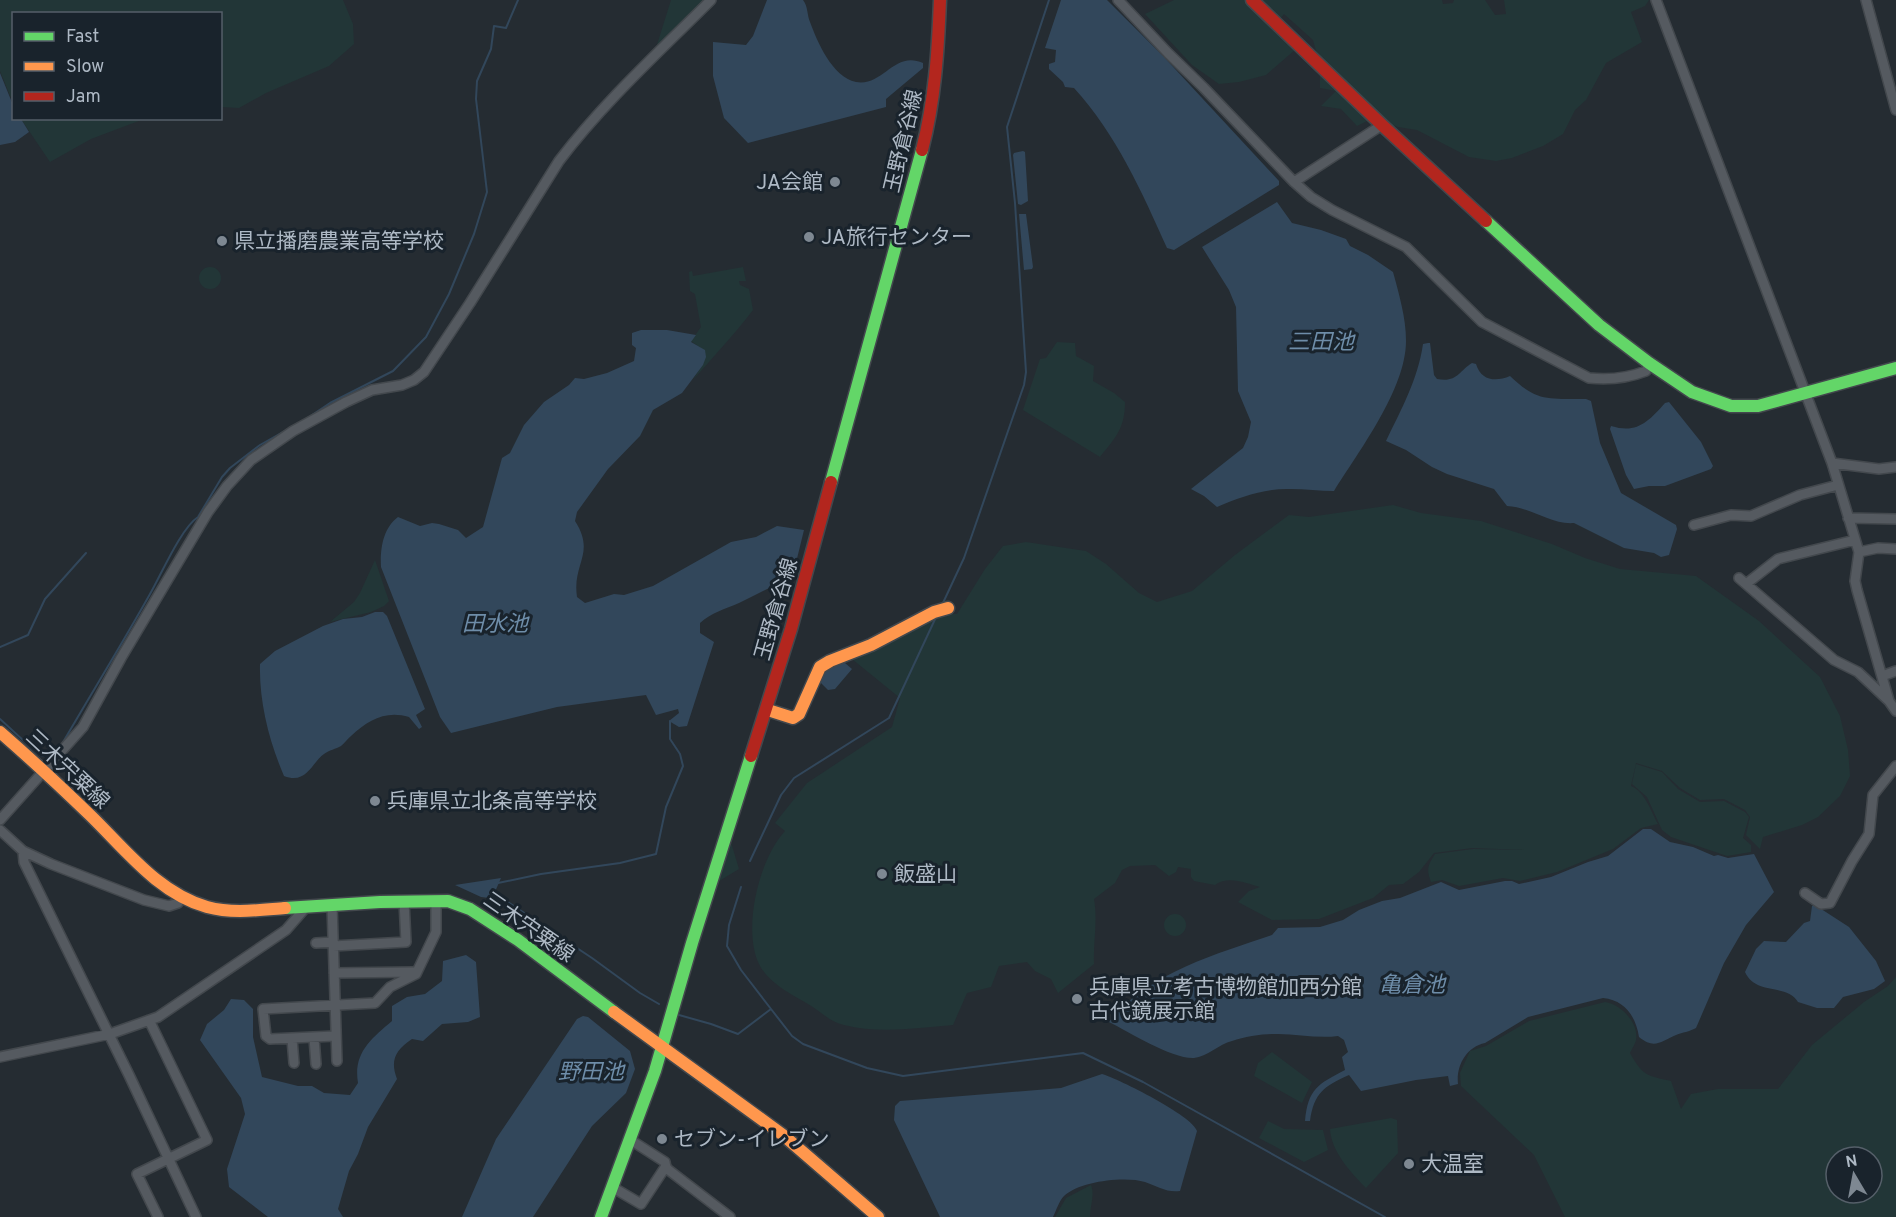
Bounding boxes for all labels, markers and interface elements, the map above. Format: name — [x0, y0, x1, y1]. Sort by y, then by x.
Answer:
legend — [12, 12, 222, 120]
text: Fast — [66, 26, 99, 49]
text: Slow — [66, 56, 104, 79]
text: Jam — [66, 86, 101, 109]
street label: 玉野倉谷線 — [879, 87, 929, 196]
place label: JA会館 — [756, 170, 823, 197]
marker: JA会館 — [828, 175, 842, 189]
place label: JA旅行センター — [821, 225, 972, 252]
place label: 県立播磨農業高等学校 — [234, 229, 444, 256]
marker: JA旅行センター — [802, 230, 816, 244]
marker: 県立播磨農業高等学校 — [215, 234, 229, 248]
water label: 三田池 — [1288, 330, 1356, 357]
street label: 玉野倉谷線 — [750, 555, 805, 664]
water label: 田水池 — [462, 612, 530, 639]
street label: 三木宍粟線 — [19, 724, 115, 816]
place label: 兵庫県立北条高等学校 — [387, 789, 597, 816]
marker: 兵庫県立北条高等学校 — [368, 794, 382, 808]
place label: 飯盛山 — [894, 862, 957, 889]
marker: 飯盛山 — [875, 867, 889, 881]
street label: 三木宍粟線 — [477, 887, 579, 969]
water label: 亀倉池 — [1379, 973, 1447, 1000]
place label: 兵庫県立考古博物館加西分館 古代鏡展示館 — [1089, 975, 1362, 1026]
marker: 兵庫県立考古博物館加西分館 古代鏡展示館 — [1070, 992, 1084, 1006]
water label: 野田池 — [558, 1060, 626, 1087]
place label: セブン-イレブン — [674, 1127, 829, 1154]
marker: セブン-イレブン — [655, 1132, 669, 1146]
north arrow — [1824, 1145, 1884, 1205]
text: N — [1844, 1151, 1859, 1173]
place label: 大温室 — [1421, 1152, 1484, 1179]
marker: 大温室 — [1402, 1157, 1416, 1171]

